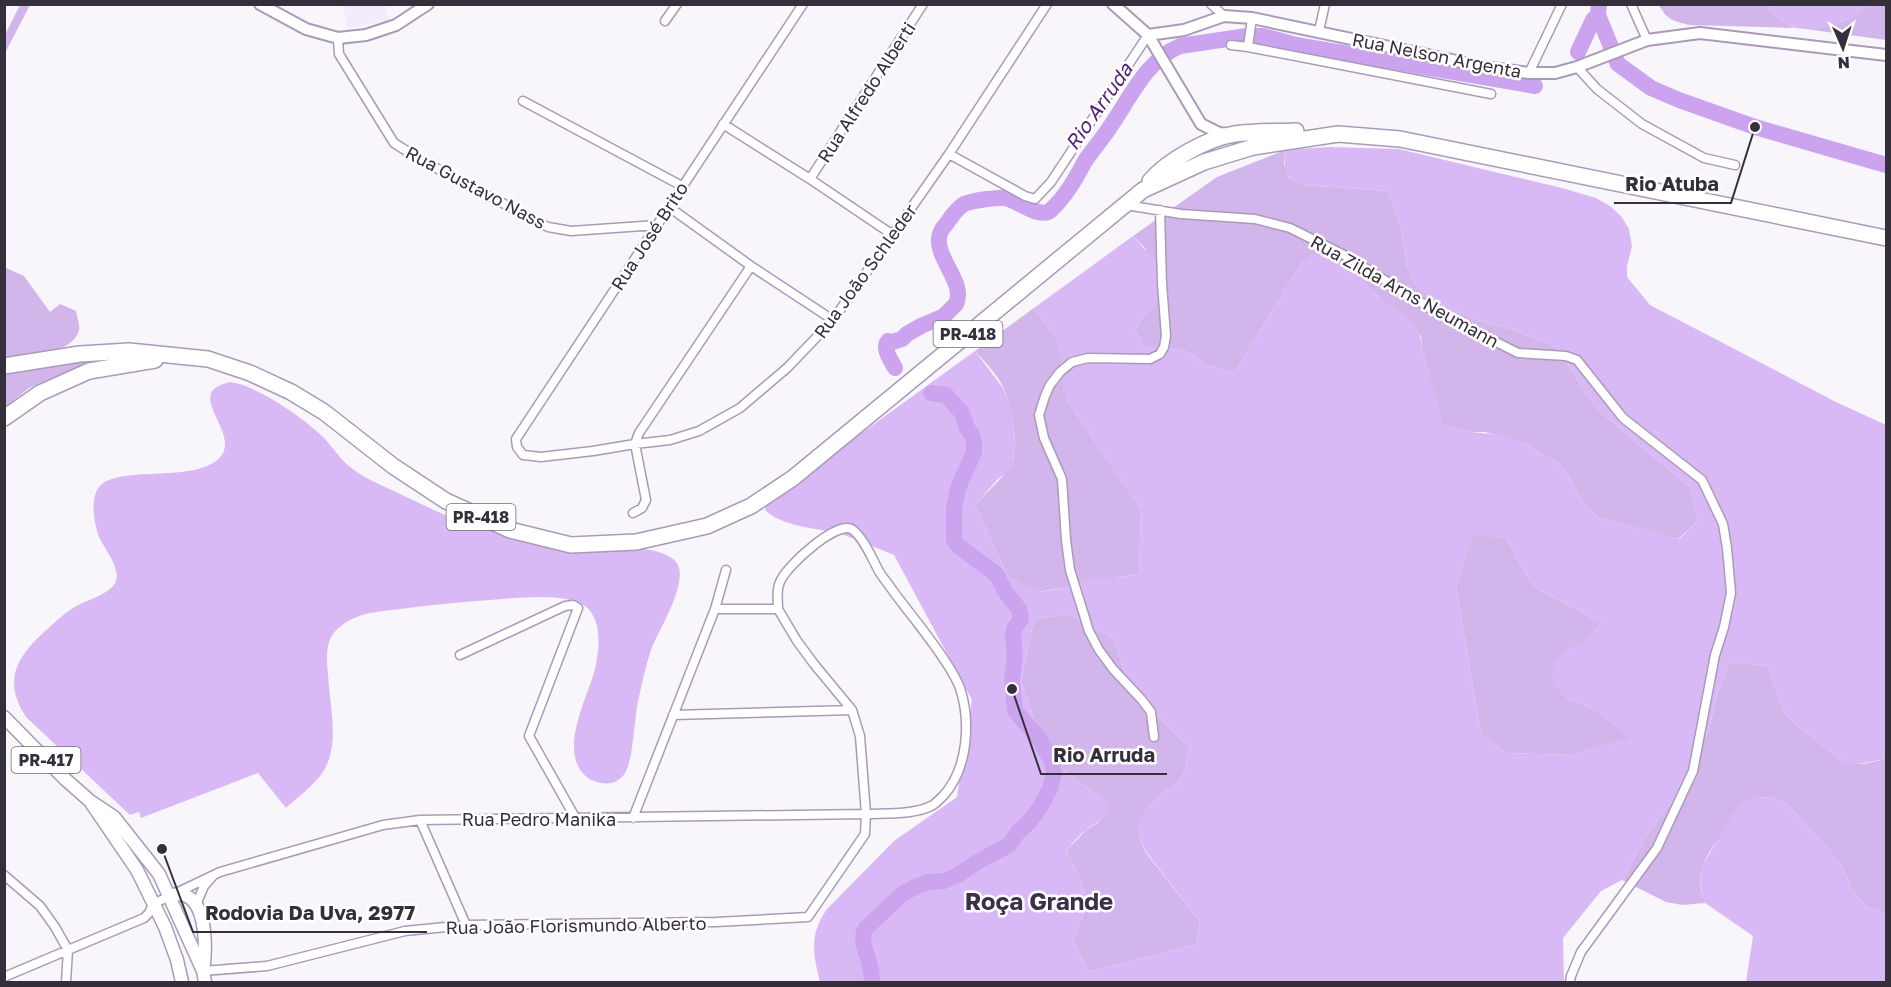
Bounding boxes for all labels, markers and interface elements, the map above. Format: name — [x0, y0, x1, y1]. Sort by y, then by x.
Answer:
street label: Rua Alfredo Alberti — [812, 18, 920, 166]
north arrow — [1813, 18, 1873, 78]
street label: Rua Nelson Argenta — [1351, 28, 1523, 82]
text: N — [1837, 53, 1850, 73]
water label: Rio Arruda — [1059, 57, 1137, 154]
street label: Rua Gustavo Nass — [402, 141, 550, 233]
callout: Rio Atuba — [1614, 165, 1731, 203]
text: Rio Atuba — [1625, 171, 1719, 195]
street label: Rua José Brito — [606, 178, 692, 294]
street label: Rua João Schleder — [809, 200, 921, 342]
street label: Rua Zilda Arns Neumann — [1307, 230, 1503, 352]
road number: PR-418 — [934, 321, 1002, 347]
road number: PR-418 — [446, 504, 516, 530]
callout: Rio Arruda — [1041, 736, 1167, 774]
text: Rio Arruda — [1053, 742, 1155, 766]
road number: PR-417 — [12, 747, 80, 773]
street label: Rua Pedro Manika — [462, 808, 616, 830]
district label: Roça Grande — [965, 886, 1113, 915]
callout: Rodovia Da Uva, 2977 — [193, 894, 427, 932]
text: Rodovia Da Uva, 2977 — [205, 900, 415, 924]
street label: Rua João Florismundo Alberto — [445, 912, 707, 938]

